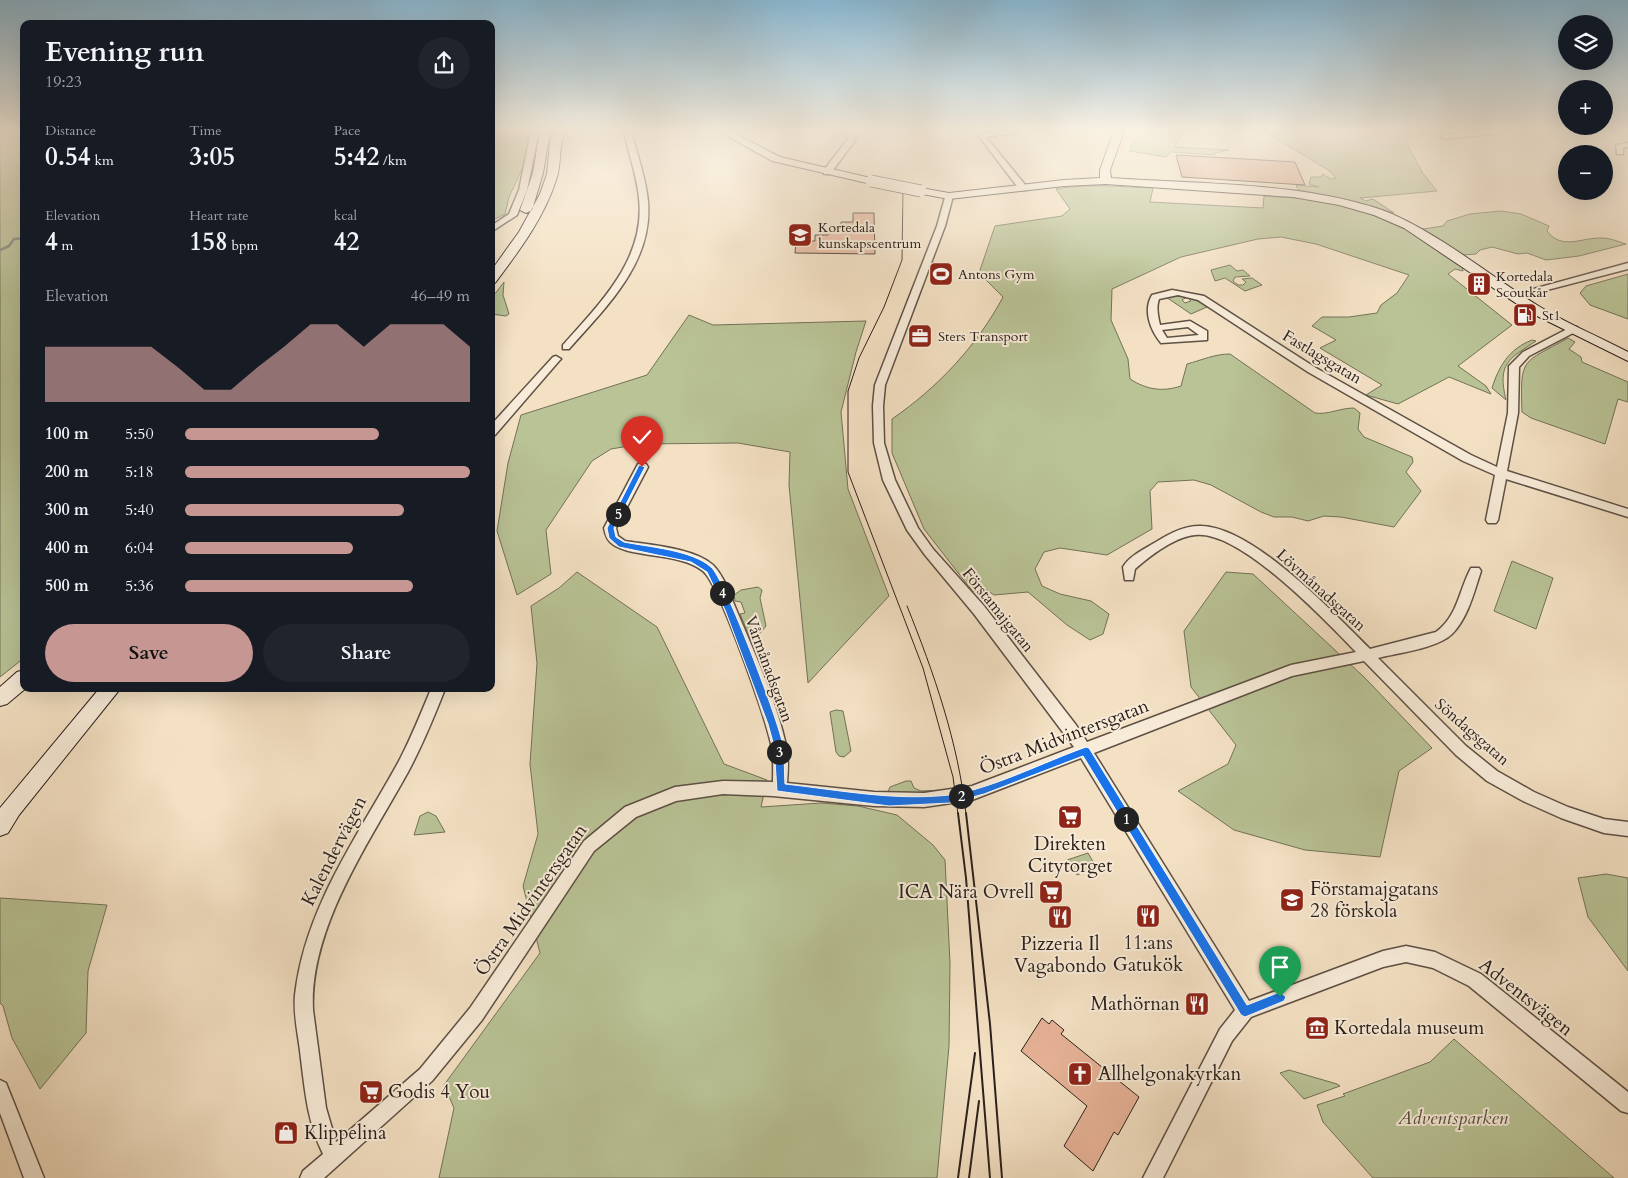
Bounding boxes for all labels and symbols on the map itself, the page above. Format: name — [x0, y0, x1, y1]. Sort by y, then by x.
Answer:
place label: Kortedala kunskapscentrum — [818, 218, 921, 253]
school or university icon: Kortedala kunskapscentrum — [787, 222, 813, 248]
sports icon: Antons Gym — [928, 261, 954, 287]
place label: Antons Gym — [958, 265, 1035, 284]
place label: Kortedala Scoutkår — [1496, 267, 1553, 302]
building icon: Kortedala Scoutkår — [1466, 271, 1492, 297]
fuel station icon: St1 — [1512, 302, 1538, 328]
place label: St1 — [1542, 306, 1561, 325]
office icon: Sters Transport — [907, 323, 933, 349]
street label: Fastlagsgatan — [1278, 325, 1366, 389]
place label: Sters Transport — [938, 327, 1029, 346]
pin — [621, 416, 663, 467]
pin: 5 — [606, 502, 630, 526]
street label: Lövmånadsgatan — [1271, 544, 1371, 636]
street label: Förstamajgatan — [957, 563, 1039, 657]
pin: 4 — [710, 580, 734, 606]
street label: Vårmånadsgatan — [740, 613, 798, 725]
street label: Östra Midvintersgatan — [975, 693, 1153, 781]
street label: Söndagsgatan — [1430, 693, 1514, 771]
pin: 3 — [766, 740, 792, 764]
pin: 2 — [948, 784, 974, 808]
street label: Kalendervägen — [295, 791, 373, 911]
supermarket icon: Direkten Citytorget — [1057, 804, 1083, 830]
pin: 1 — [1114, 806, 1138, 832]
street label: Östra Midvintersgatan — [469, 819, 593, 981]
place label: Direkten Citytorget — [1028, 831, 1112, 879]
place label: Förstamajgatans 28 förskola — [1310, 876, 1438, 924]
place label: ICA Nära Ovrell — [898, 879, 1034, 905]
supermarket icon: ICA Nära Ovrell — [1038, 879, 1064, 905]
school or university icon: Förstamajgatans 28 förskola — [1279, 887, 1305, 913]
restaurant icon: 11:ans Gatukök — [1135, 903, 1161, 929]
restaurant icon: Pizzeria Il Vagabondo — [1047, 904, 1073, 930]
place label: 11:ans Gatukök — [1113, 930, 1184, 978]
place label: Pizzeria Il Vagabondo — [1014, 931, 1106, 979]
pin — [1259, 946, 1301, 997]
street label: Adventsvägen — [1473, 952, 1579, 1042]
place label: Mathörnan — [1090, 991, 1180, 1017]
restaurant icon: Mathörnan — [1184, 991, 1210, 1017]
museum icon: Kortedala museum — [1304, 1015, 1330, 1041]
place label: Kortedala museum — [1334, 1015, 1485, 1041]
church icon: Allhelgonakyrkan — [1067, 1061, 1093, 1087]
place label: Allhelgonakyrkan — [1098, 1061, 1242, 1087]
supermarket icon: Godis 4 You — [358, 1079, 384, 1105]
place label: Godis 4 You — [388, 1079, 490, 1105]
park label: Adventsparken — [1397, 1105, 1509, 1131]
shop icon: Klippelina — [273, 1120, 299, 1146]
place label: Klippelina — [304, 1120, 386, 1146]

